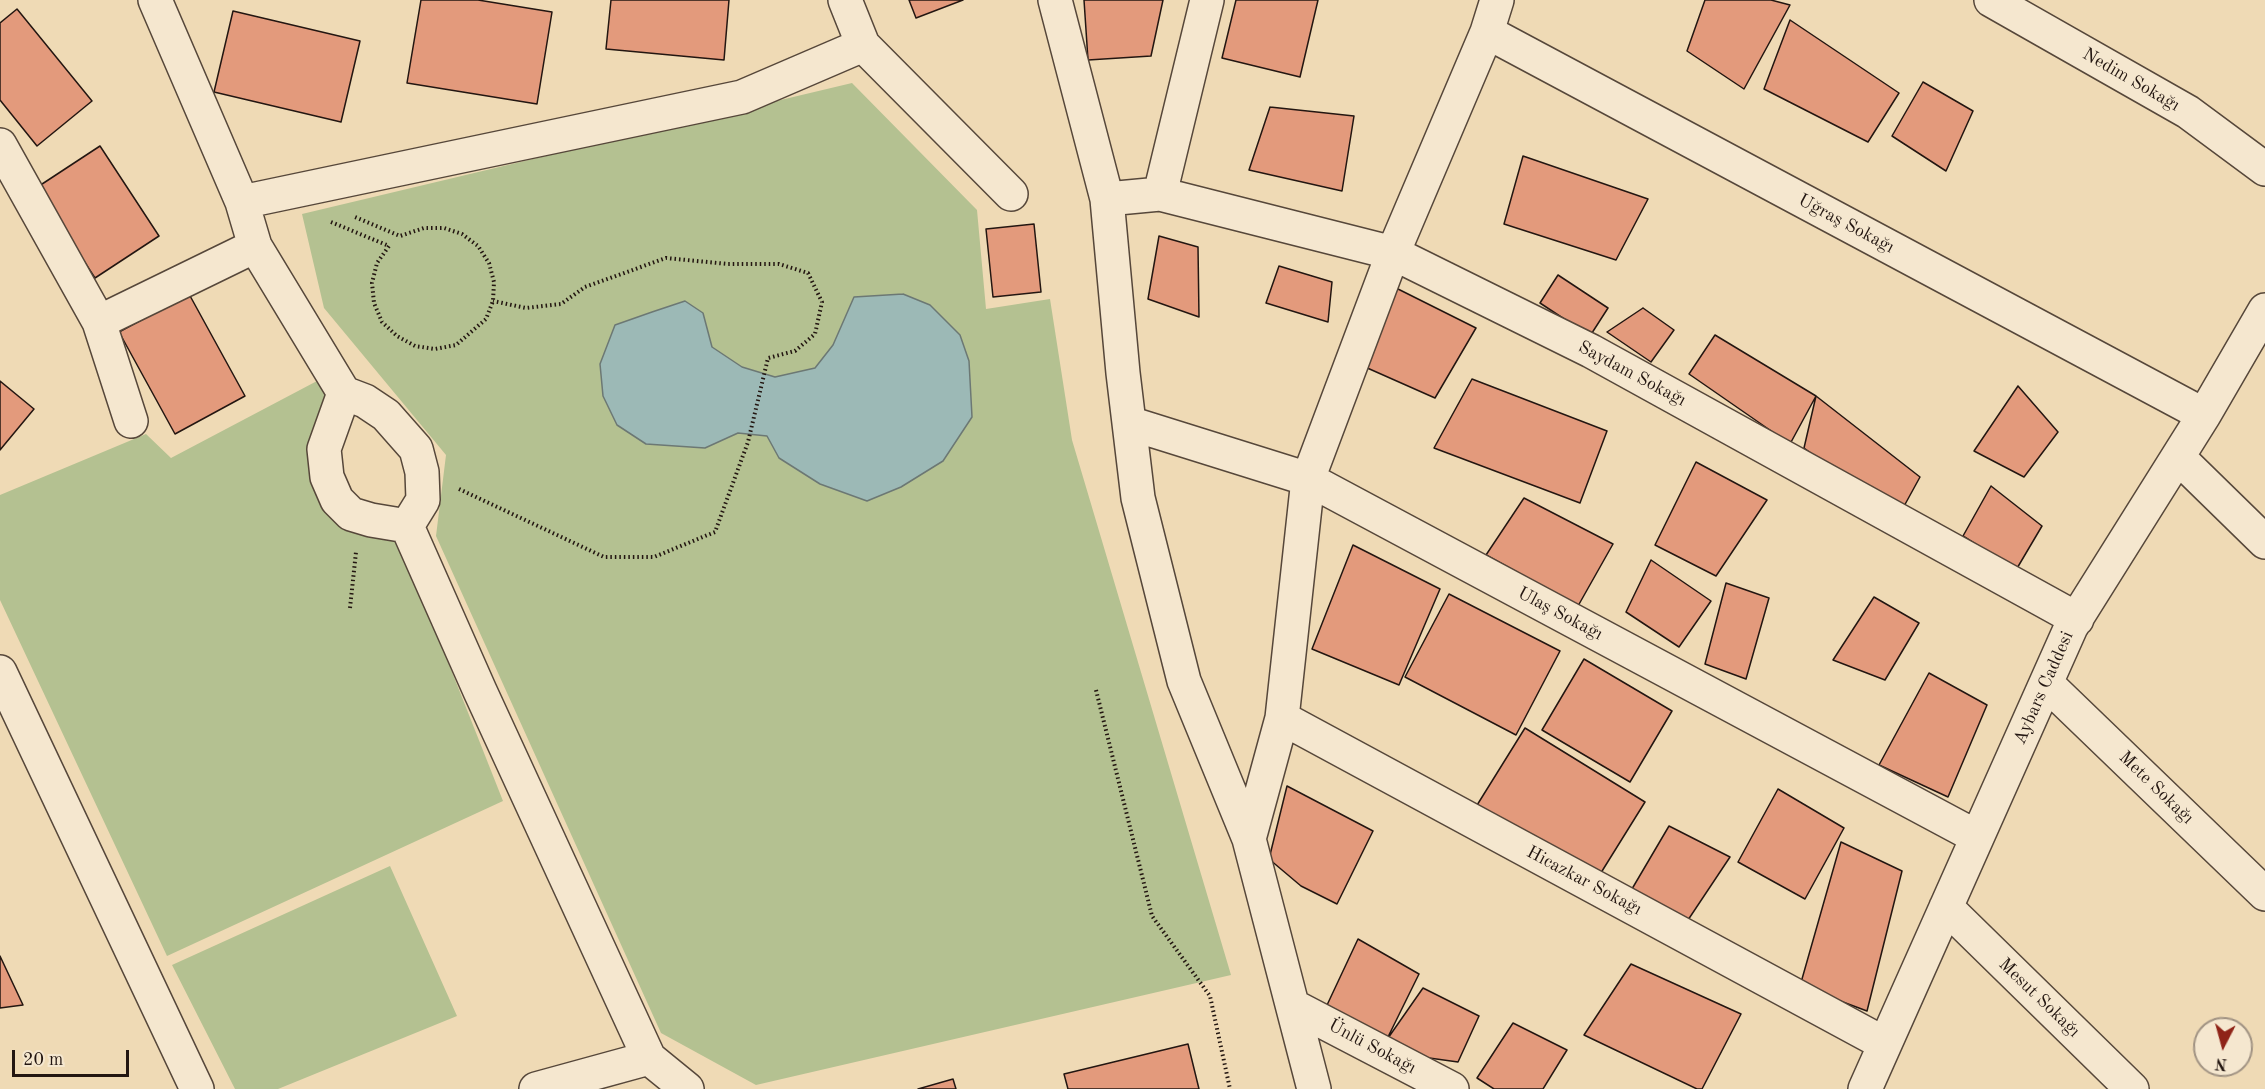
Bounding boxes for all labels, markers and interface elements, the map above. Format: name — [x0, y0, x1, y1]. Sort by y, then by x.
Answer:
street label: Nedim Sokağı — [2079, 43, 2183, 117]
street label: Uğraş Sokağı — [1794, 190, 1898, 258]
street label: Saydam Sokağı — [1574, 337, 1690, 411]
street label: Ulaş Sokağı — [1514, 583, 1606, 645]
street label: Aybars Caddesi — [2009, 628, 2079, 748]
street label: Mete Sokağı — [2114, 747, 2198, 829]
street label: Hicazkar Sokağı — [1523, 842, 1645, 920]
street label: Mesut Sokağı — [1994, 954, 2084, 1042]
street label: Ünlü Sokağı — [1324, 1015, 1420, 1079]
north arrow — [2193, 1017, 2253, 1077]
scale bar — [15, 1038, 132, 1076]
text: 20 m — [23, 1051, 63, 1069]
text: N — [2214, 1054, 2228, 1072]

